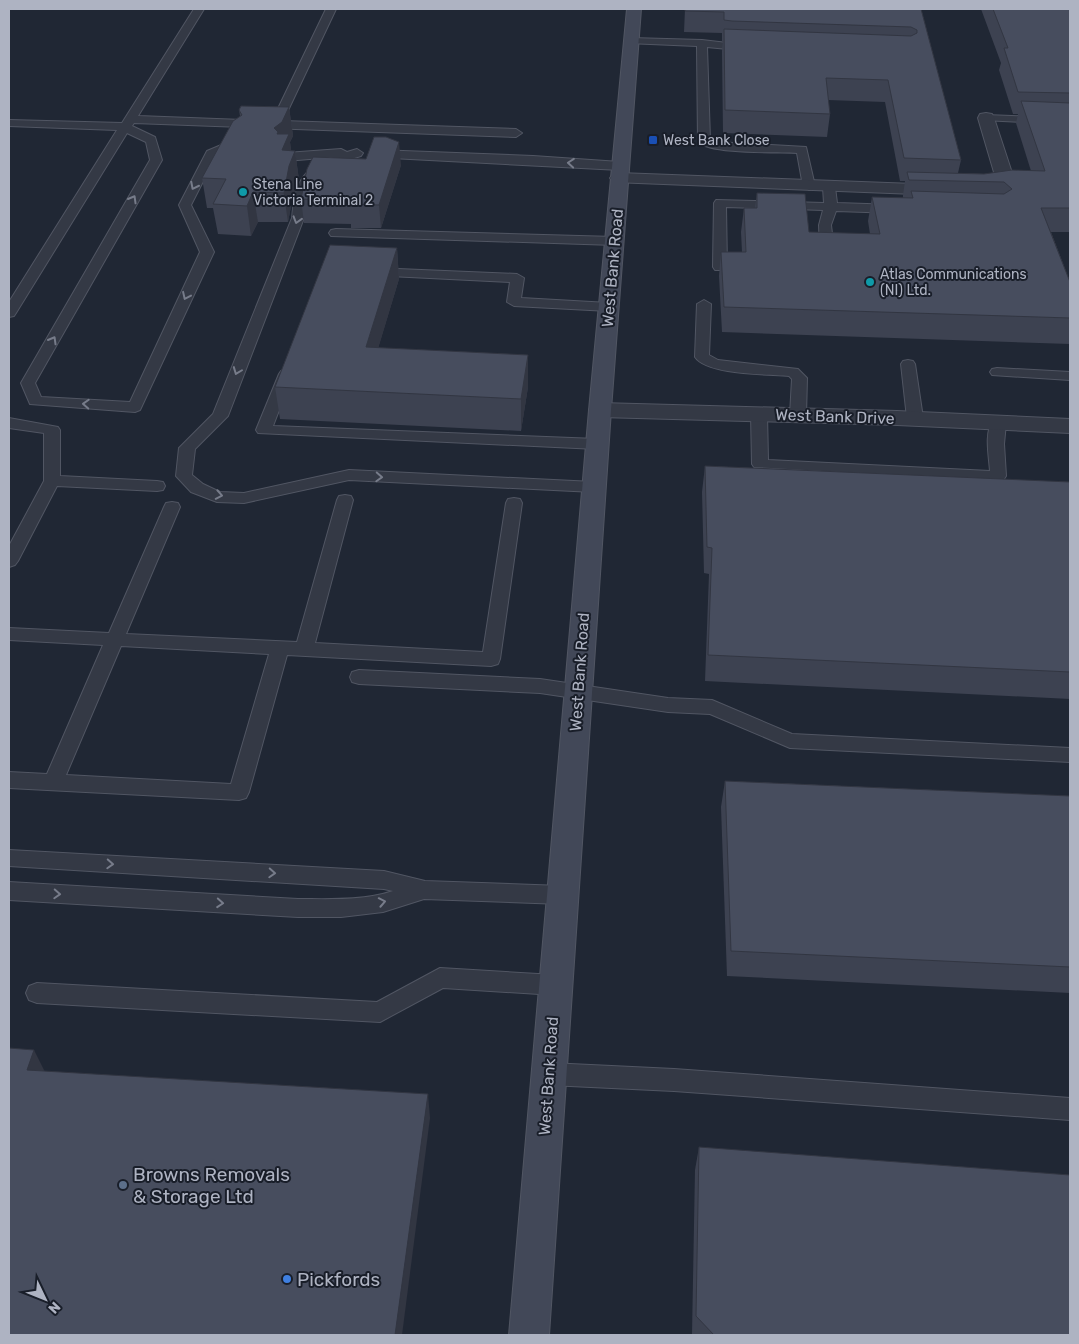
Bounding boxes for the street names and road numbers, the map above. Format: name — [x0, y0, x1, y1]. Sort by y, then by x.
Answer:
street label: West Bank Road — [598, 208, 627, 328]
street label: West Bank Drive — [775, 405, 895, 428]
street label: West Bank Road — [566, 612, 593, 732]
street label: West Bank Road — [535, 1016, 562, 1136]

